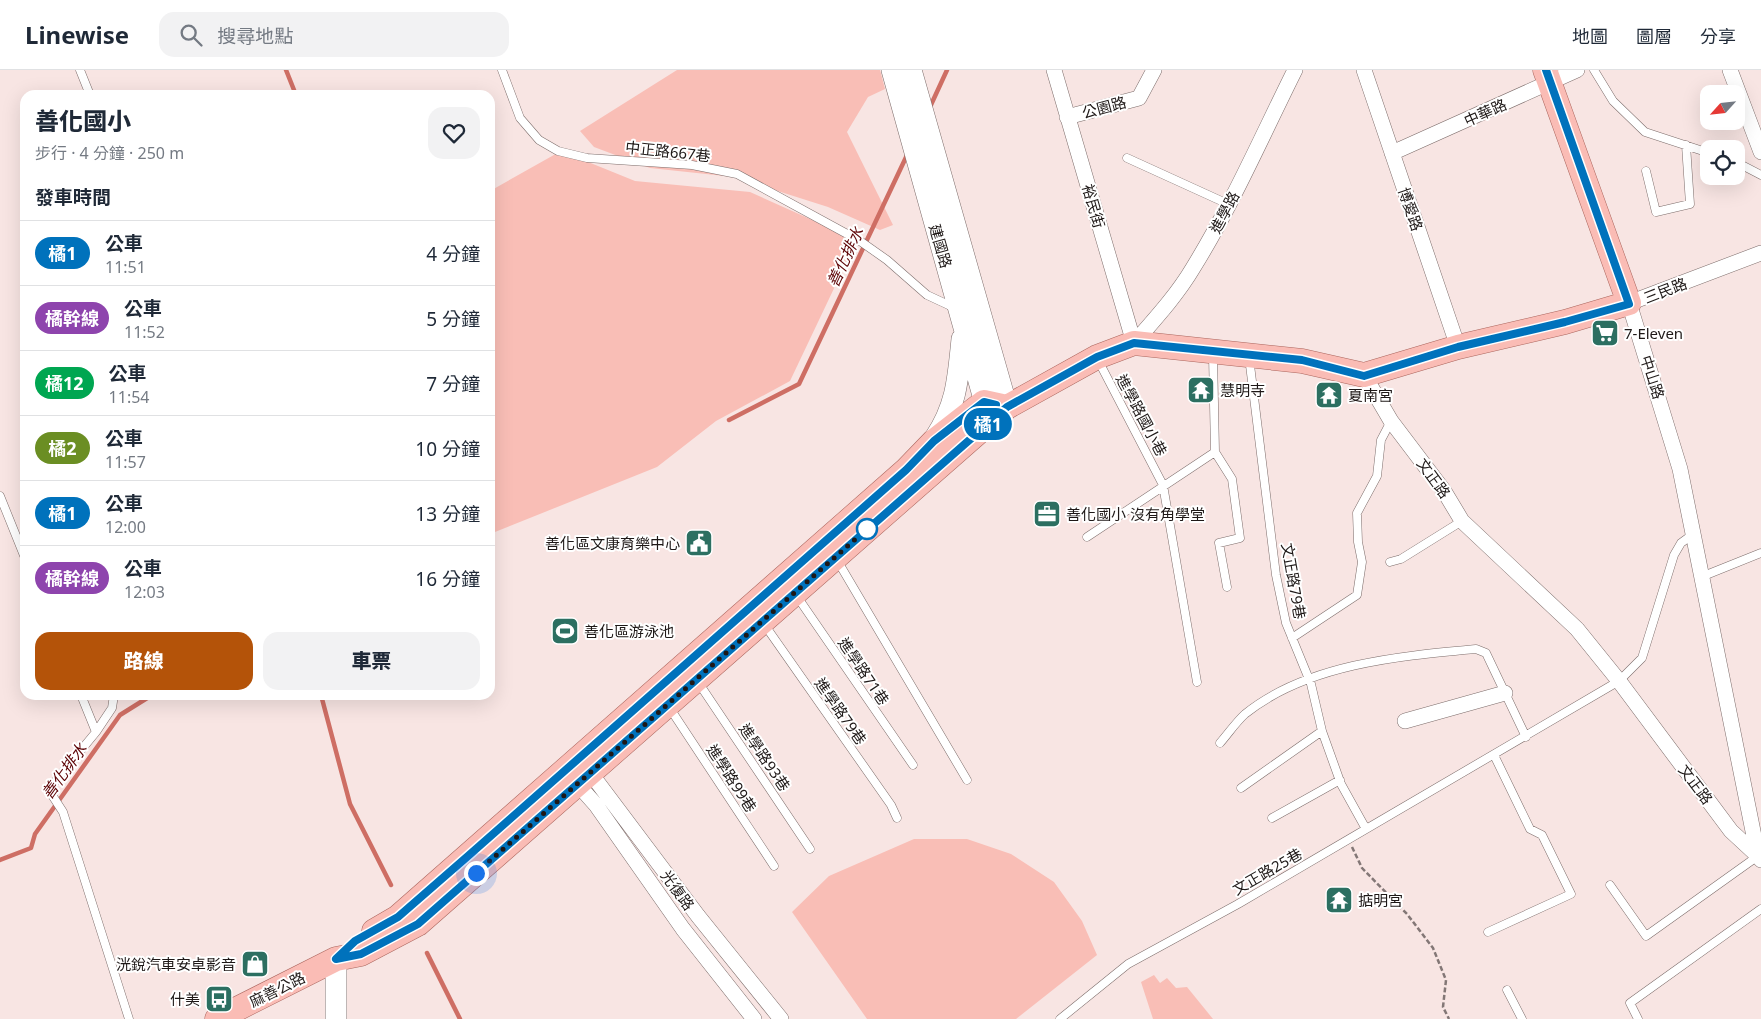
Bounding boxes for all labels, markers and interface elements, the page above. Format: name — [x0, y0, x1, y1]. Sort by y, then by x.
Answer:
search box — [159, 12, 509, 57]
text: Linewise — [25, 18, 129, 51]
icon: search — [177, 21, 205, 49]
text: 搜尋地點 — [217, 23, 293, 49]
text: 地圖 — [1572, 24, 1608, 48]
text: 圖層 — [1636, 24, 1672, 48]
text: 分享 — [1700, 24, 1736, 48]
north arrow — [1700, 85, 1745, 130]
map controls — [1700, 85, 1745, 185]
street label: 公園路 — [1080, 92, 1128, 122]
street label: 中華路 — [1460, 94, 1510, 130]
text: 善化國小 — [35, 104, 131, 137]
button: heart — [428, 107, 480, 159]
street label: 中正路667巷 — [624, 137, 712, 165]
button: locate — [1700, 140, 1745, 185]
text: 步行 · 4 分鐘 · 250 m — [35, 142, 184, 164]
street label: 裕民街 — [1078, 182, 1110, 230]
text: 發車時間 — [35, 184, 111, 210]
street label: 博愛路 — [1394, 184, 1428, 234]
street label: 進學路 — [1205, 187, 1243, 237]
water label: 善化排水 — [822, 222, 869, 291]
street label: 建國路 — [925, 222, 957, 270]
text: 公車 — [105, 230, 143, 256]
text: 橘1 — [48, 241, 77, 265]
text: 4 分鐘 — [426, 241, 480, 267]
text: 11:51 — [105, 256, 146, 278]
street label: 三民路 — [1640, 273, 1690, 307]
text: 公車 — [124, 295, 162, 321]
text: 橘幹線 — [45, 306, 99, 330]
text: 5 分鐘 — [426, 306, 480, 332]
supermarket icon: 7-Eleven — [1590, 318, 1620, 348]
text: 11:52 — [124, 321, 165, 343]
place label: 7-Eleven — [1624, 323, 1683, 343]
street label: 中山路 — [1637, 353, 1669, 401]
text: 公車 — [109, 360, 147, 386]
text: 橘12 — [45, 371, 84, 395]
text: 7 分鐘 — [426, 371, 480, 397]
street label: 進學路國小巷 — [1112, 371, 1172, 459]
temple icon: 慧明寺 — [1186, 375, 1216, 405]
place label: 慧明寺 — [1220, 380, 1265, 400]
temple icon: 夏南宮 — [1314, 380, 1344, 410]
place label: 夏南宮 — [1348, 385, 1393, 405]
text: 11:54 — [109, 386, 150, 408]
line badge: 橘1 — [966, 408, 1010, 440]
text: 橘1 — [974, 412, 1002, 436]
text: 公車 — [105, 425, 143, 451]
text: 橘2 — [48, 436, 77, 460]
text: 10 分鐘 — [415, 436, 480, 462]
text: 11:57 — [105, 451, 146, 473]
street label: 文正路 — [1413, 454, 1455, 502]
text: 公車 — [105, 490, 143, 516]
office icon: 善化國小 沒有角學堂 — [1032, 499, 1062, 529]
text: 橘1 — [48, 501, 77, 525]
text: 13 分鐘 — [415, 501, 480, 527]
place label: 善化國小 沒有角學堂 — [1066, 504, 1205, 524]
text: 12:00 — [105, 516, 146, 538]
unlabelled marker — [856, 518, 878, 540]
public building icon: 善化區文康育樂中心 — [684, 528, 714, 558]
place label: 善化區文康育樂中心 — [545, 533, 680, 553]
street label: 文正路79巷 — [1277, 541, 1311, 621]
text: 公車 — [124, 555, 162, 581]
text: 橘幹線 — [45, 566, 99, 590]
text: 16 分鐘 — [415, 566, 480, 592]
text: 12:03 — [124, 581, 165, 603]
sports icon: 善化區游泳池 — [550, 616, 580, 646]
place label: 善化區游泳池 — [584, 621, 674, 641]
button: 路線 — [35, 632, 253, 690]
button: 車票 — [263, 632, 480, 690]
street label: 進學路71巷 — [834, 633, 894, 709]
street label: 進學路79巷 — [811, 674, 871, 748]
street label: 進學路93巷 — [735, 719, 795, 795]
water label: 善化排水 — [36, 738, 92, 803]
street label: 進學路99巷 — [703, 740, 761, 816]
street label: 文正路 — [1674, 760, 1718, 808]
street label: 文正路25巷 — [1229, 843, 1305, 899]
your location — [464, 861, 489, 886]
street label: 光復路 — [657, 866, 699, 914]
temple icon: 掂明宮 — [1324, 885, 1354, 915]
place label: 掂明宮 — [1358, 890, 1403, 910]
shop icon: 洸銳汽車安卓影音 — [240, 949, 270, 979]
place label: 洸銳汽車安卓影音 — [116, 954, 236, 974]
street label: 麻善公路 — [246, 967, 308, 1011]
bus stop icon: 什美 — [204, 984, 234, 1014]
place label: 什美 — [170, 989, 200, 1009]

